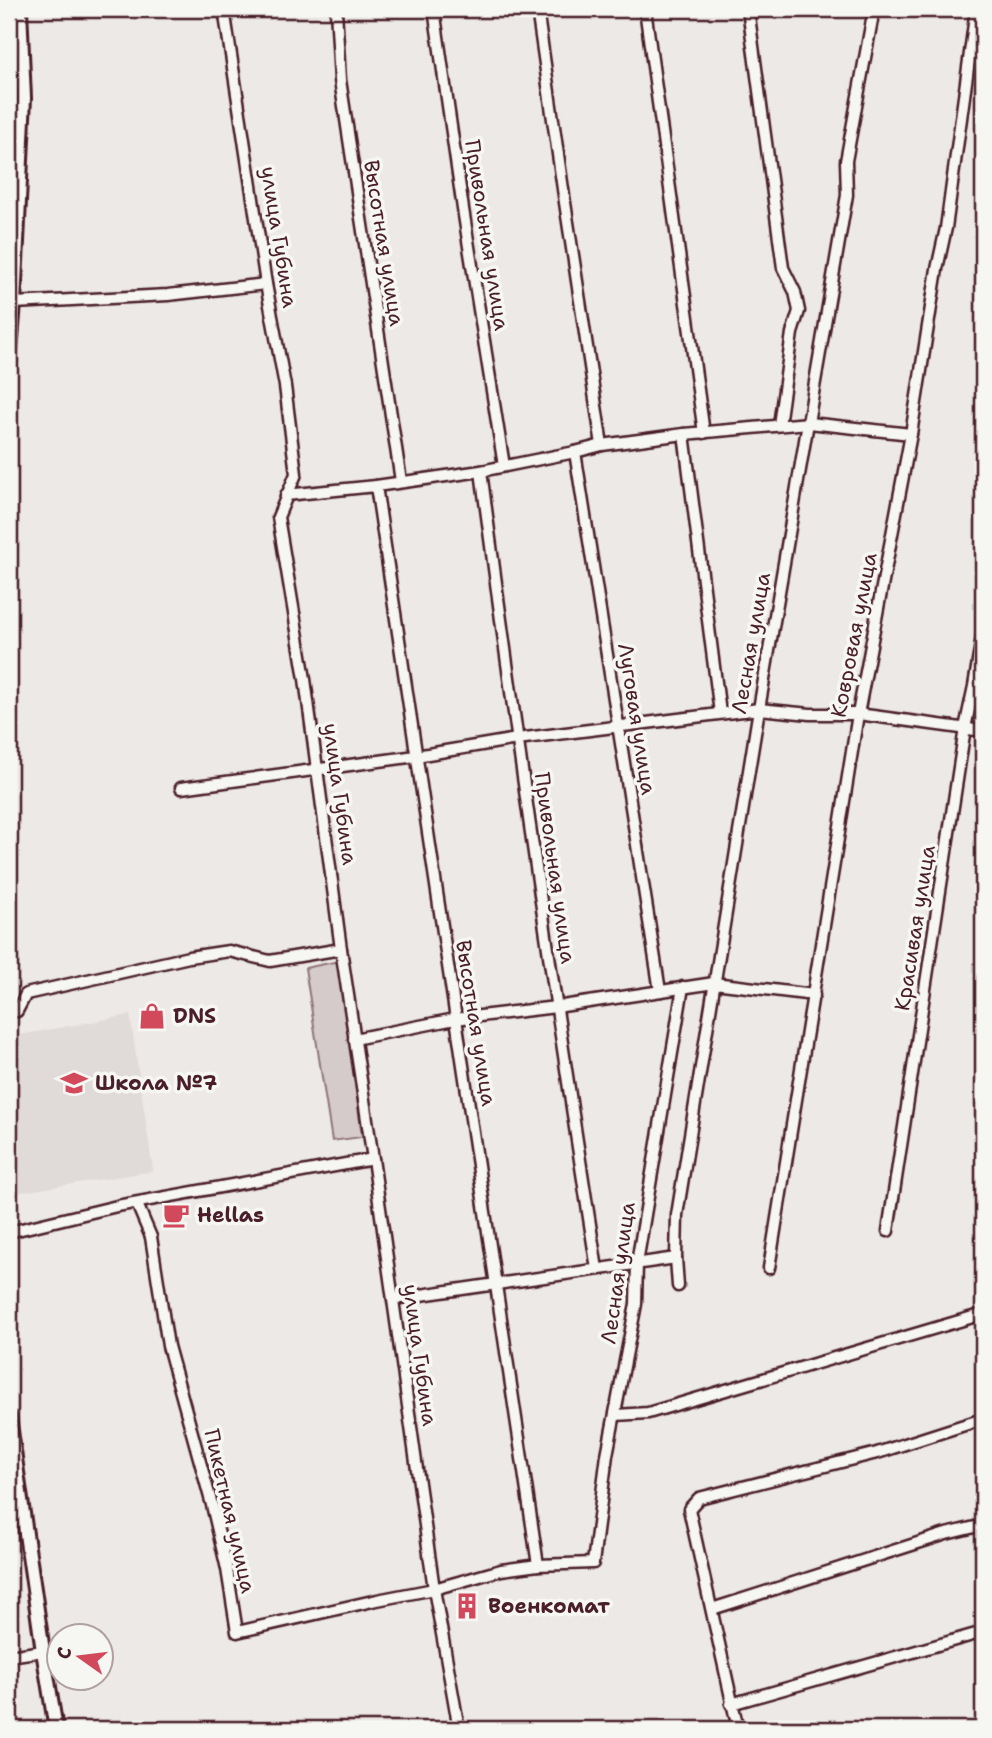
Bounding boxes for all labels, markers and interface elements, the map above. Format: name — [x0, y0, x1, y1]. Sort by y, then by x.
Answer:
street label: Привольная улица — [458, 138, 516, 332]
street label: Высотная улица — [357, 158, 411, 328]
street label: улица Губина — [254, 164, 304, 310]
street label: Ковровая улица — [824, 550, 884, 720]
street label: Лесная улица — [725, 570, 777, 716]
street label: Луговая улица — [611, 641, 663, 797]
street label: улица Губина — [316, 721, 364, 867]
street label: Привольная улица — [528, 771, 582, 965]
street label: Красивая улица — [888, 843, 942, 1013]
street label: Высотная улица — [449, 938, 503, 1108]
shop icon: DNS — [137, 1001, 167, 1031]
place label: DNS — [173, 1002, 216, 1030]
school or university icon: Школа №7 — [59, 1068, 89, 1098]
place label: Школа №7 — [95, 1069, 218, 1097]
cafe icon: Hellas — [161, 1200, 191, 1230]
street label: Лесная улица — [594, 1200, 642, 1346]
place label: Hellas — [197, 1201, 264, 1229]
street label: улица Губина — [396, 1282, 444, 1428]
street label: Пикетная улица — [198, 1426, 262, 1596]
building icon: Военкомат — [452, 1591, 482, 1621]
place label: Военкомат — [488, 1592, 610, 1620]
north arrow — [46, 1622, 116, 1692]
text: С — [50, 1644, 78, 1662]

